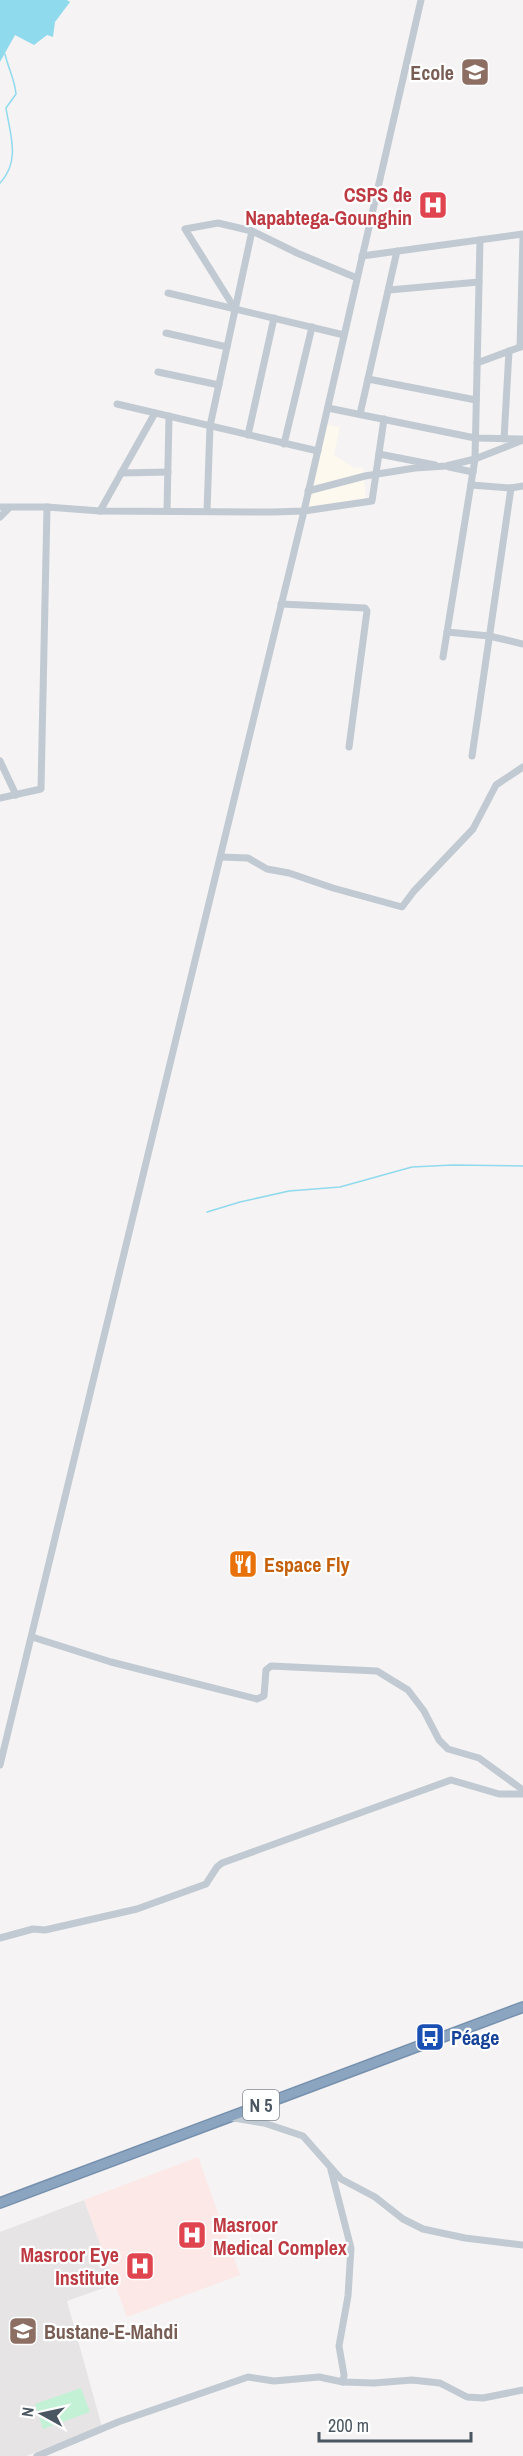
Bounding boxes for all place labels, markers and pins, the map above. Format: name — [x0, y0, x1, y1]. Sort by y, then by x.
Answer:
school or university icon: Ecole — [459, 56, 491, 88]
place label: Ecole — [410, 59, 454, 86]
place label: CSPS de Napabtega-Gounghin — [245, 181, 412, 231]
hospital icon: CSPS de Napabtega-Gounghin — [417, 189, 449, 221]
restaurant icon: Espace Fly — [227, 1548, 259, 1580]
place label: Espace Fly — [264, 1551, 351, 1578]
bus stop icon: Péage — [414, 2021, 446, 2053]
place label: Péage — [451, 2024, 499, 2051]
place label: Masroor Medical Complex — [213, 2211, 348, 2261]
hospital icon: Masroor Medical Complex — [176, 2219, 208, 2251]
place label: Masroor Eye Institute — [21, 2241, 119, 2291]
hospital icon: Masroor Eye Institute — [124, 2250, 156, 2282]
school or university icon: Bustane-E-Mahdi — [7, 2315, 39, 2347]
place label: Bustane-E-Mahdi — [44, 2318, 178, 2345]

